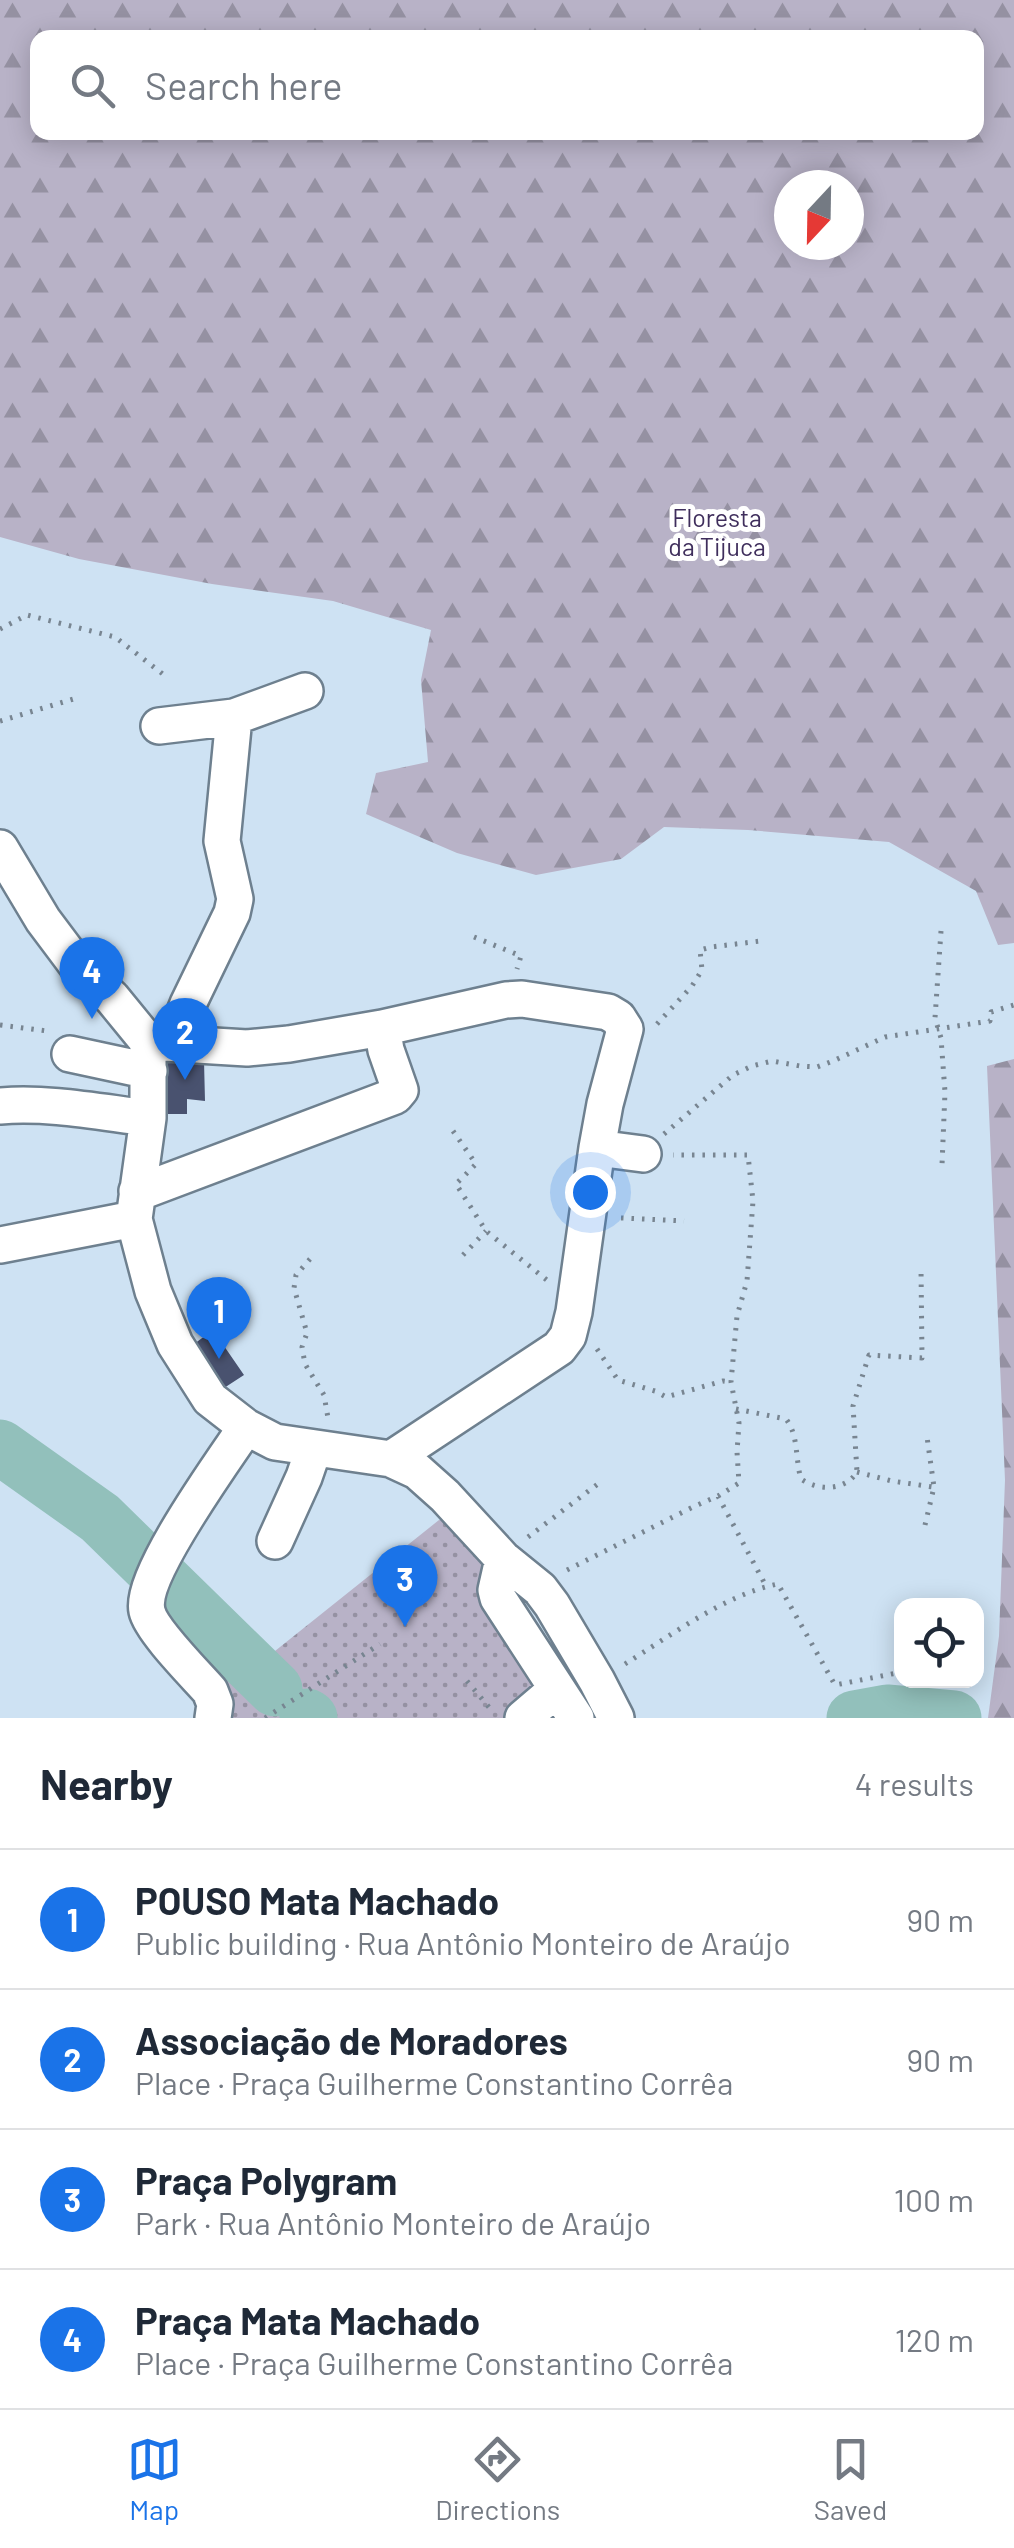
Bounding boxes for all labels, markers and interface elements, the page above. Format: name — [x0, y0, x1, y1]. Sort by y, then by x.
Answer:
search box — [30, 30, 984, 140]
icon: search — [65, 58, 120, 113]
text: Search here — [145, 62, 343, 108]
north arrow — [774, 170, 864, 260]
park label: Floresta da Tijuca — [668, 502, 766, 561]
pin: 4 — [59, 936, 124, 1019]
pin: 2 — [152, 998, 218, 1080]
your location — [565, 1167, 616, 1218]
pin: 1 — [186, 1276, 252, 1359]
pin: 3 — [372, 1544, 438, 1627]
map controls — [894, 1598, 984, 1688]
button: locate — [894, 1598, 984, 1688]
text: Nearby — [40, 1758, 173, 1808]
text: 4 results — [855, 1764, 974, 1802]
text: POUSO Mata Machado — [135, 1877, 499, 1923]
text: 1 — [67, 1900, 78, 1938]
text: 90 m — [906, 1900, 974, 1938]
text: Public building · Rua Antônio Monteiro de Araújo — [135, 1923, 791, 1961]
text: Associação de Moradores — [135, 2017, 568, 2063]
text: 2 — [64, 2040, 81, 2078]
text: 90 m — [906, 2040, 974, 2078]
text: Place · Praça Guilherme Constantino Corrêa — [135, 2063, 733, 2101]
text: Praça Polygram — [135, 2157, 397, 2203]
text: 3 — [64, 2180, 81, 2218]
text: 100 m — [894, 2180, 974, 2218]
text: Park · Rua Antônio Monteiro de Araújo — [135, 2203, 651, 2241]
text: Praça Mata Machado — [135, 2297, 480, 2343]
text: 4 — [63, 2320, 82, 2358]
text: 120 m — [895, 2320, 974, 2358]
text: Place · Praça Guilherme Constantino Corrêa — [135, 2343, 733, 2381]
tab: Map — [127, 2432, 182, 2526]
tab: Directions — [435, 2432, 560, 2526]
tab: Saved — [814, 2432, 887, 2526]

